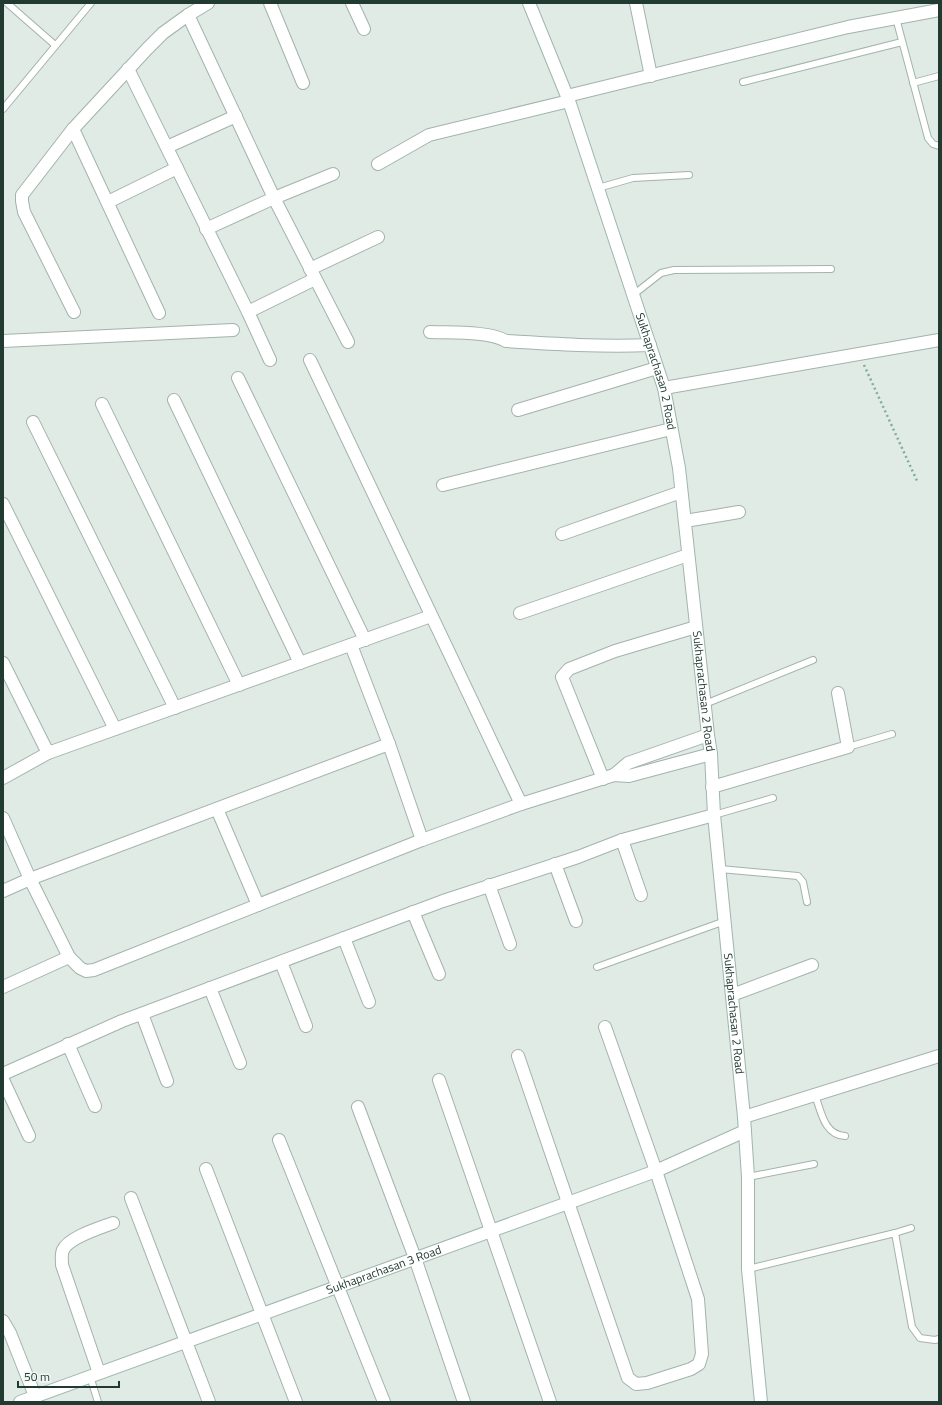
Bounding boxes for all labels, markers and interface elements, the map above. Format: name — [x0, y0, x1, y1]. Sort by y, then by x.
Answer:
street label: Sukhaprachasan 2 Road — [631, 310, 682, 431]
street label: Sukhaprachasan 2 Road — [688, 630, 720, 753]
street label: Sukhaprachasan 2 Road — [719, 952, 750, 1075]
street label: Sukhaprachasan 3 Road — [323, 1240, 444, 1299]
scale bar — [18, 1363, 119, 1389]
text: 50 m — [24, 1367, 50, 1386]

